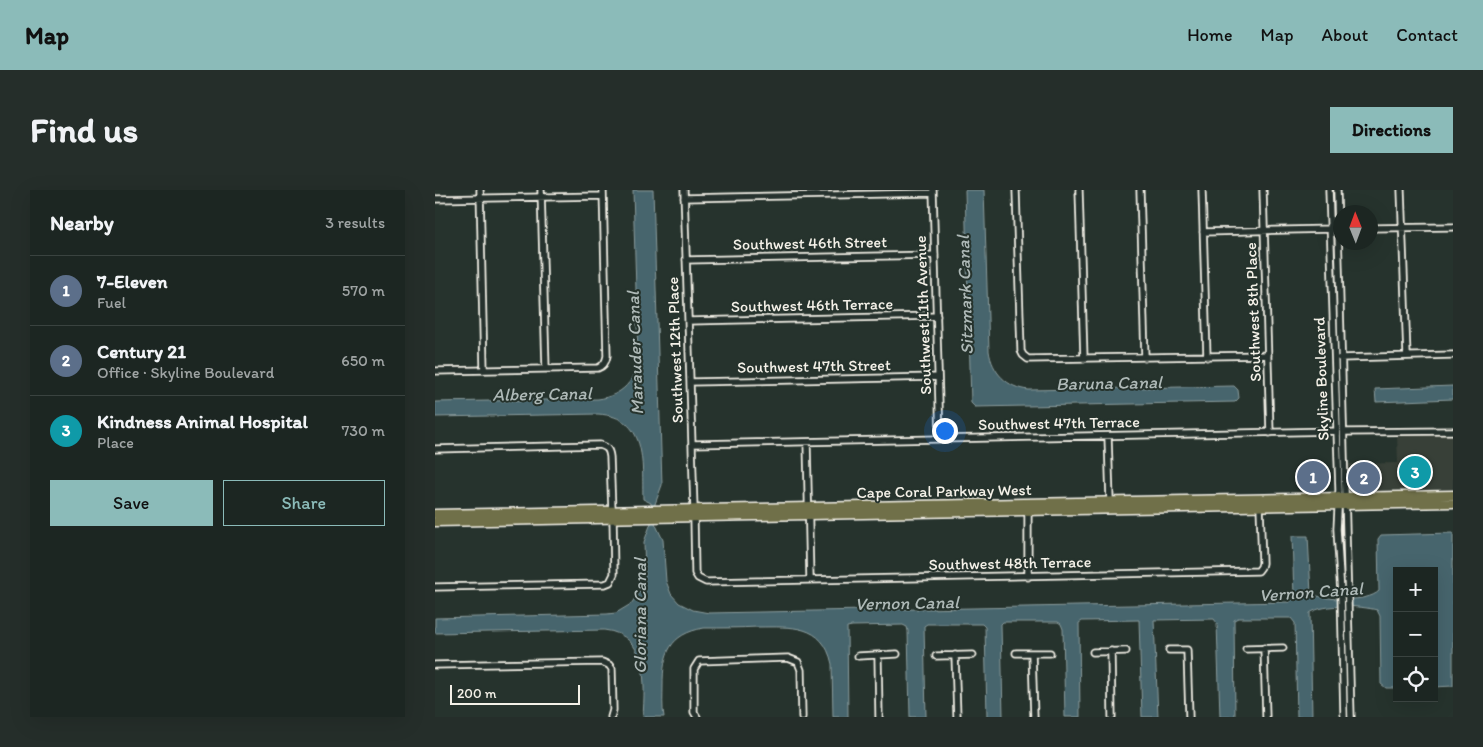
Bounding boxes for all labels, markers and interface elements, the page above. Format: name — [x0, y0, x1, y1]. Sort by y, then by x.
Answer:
text: Map — [25, 21, 69, 50]
text: Home — [1187, 24, 1233, 46]
text: Map — [1261, 24, 1294, 46]
text: About — [1322, 24, 1368, 46]
text: Contact — [1396, 24, 1458, 46]
button: Directions — [1330, 107, 1453, 153]
text: Find us — [30, 109, 138, 151]
north arrow — [1333, 205, 1378, 250]
text: Nearby — [50, 210, 114, 235]
text: 3 results — [325, 213, 385, 232]
street label: Southwest 46th Street — [733, 232, 887, 254]
water label: Sitzmark Canal — [952, 233, 978, 355]
street label: Southwest 11th Avenue — [911, 235, 935, 395]
street label: Southwest 8th Place — [1241, 242, 1265, 382]
text: 7-Eleven — [97, 270, 168, 293]
street label: Southwest 12th Place — [663, 276, 687, 424]
text: 1 — [62, 281, 70, 300]
text: 570 m — [342, 281, 385, 300]
water label: Marauder Canal — [622, 289, 648, 415]
text: Fuel — [97, 293, 126, 312]
street label: Southwest 46th Terrace — [731, 294, 894, 316]
street label: Skyline Boulevard — [1309, 316, 1333, 441]
text: Century 21 — [97, 340, 186, 363]
text: 2 — [62, 351, 70, 370]
text: 650 m — [341, 351, 385, 370]
street label: Southwest 47th Street — [737, 355, 891, 377]
text: Office · Skyline Boulevard — [97, 363, 274, 382]
water label: Baruna Canal — [1056, 371, 1164, 395]
water label: Alberg Canal — [492, 382, 594, 406]
text: Kindness Animal Hospital — [97, 410, 308, 433]
street label: Southwest 47th Terrace — [978, 412, 1140, 434]
your location — [932, 418, 958, 444]
text: 3 — [62, 421, 70, 440]
text: 730 m — [341, 421, 385, 440]
text: Place — [97, 433, 134, 452]
pin: 3 — [1399, 453, 1431, 491]
pin: 1 — [1297, 458, 1329, 496]
pin: 2 — [1348, 459, 1380, 497]
button: Save — [50, 480, 213, 526]
button: Share — [223, 480, 385, 526]
street label: Cape Coral Parkway West — [856, 480, 1032, 502]
street label: Southwest 48th Terrace — [929, 552, 1092, 574]
water label: Gloriana Canal — [629, 556, 651, 674]
map controls — [1393, 567, 1438, 702]
button: + — [1393, 567, 1438, 612]
water label: Vernon Canal — [1258, 577, 1366, 607]
water label: Vernon Canal — [855, 591, 961, 615]
button: − — [1393, 612, 1438, 657]
button: locate — [1393, 657, 1438, 702]
scale bar — [450, 682, 580, 705]
text: 200 m — [457, 685, 497, 702]

